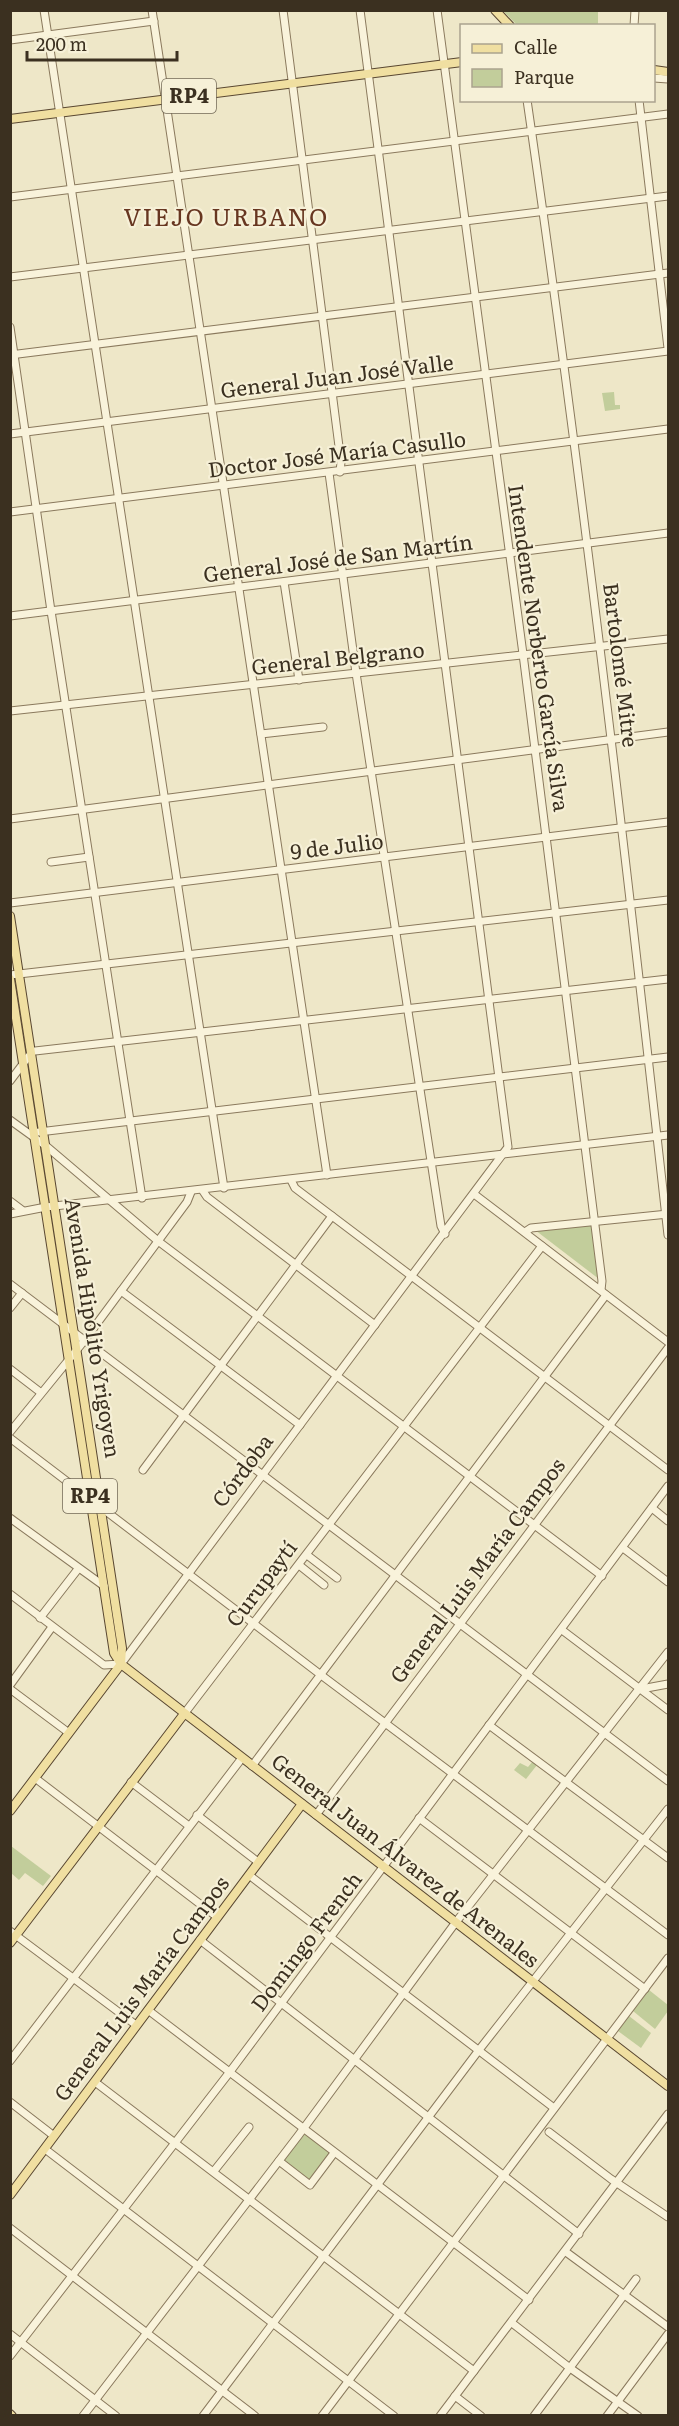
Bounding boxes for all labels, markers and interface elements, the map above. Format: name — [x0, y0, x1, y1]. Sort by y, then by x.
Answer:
scale bar — [27, 24, 177, 62]
legend — [460, 24, 655, 102]
text: 200 m — [36, 30, 87, 57]
text: Calle — [514, 33, 557, 60]
text: Parque — [514, 63, 574, 90]
road number: RP4 — [162, 79, 216, 113]
district label: VIEJO URBANO — [123, 198, 329, 233]
street label: General Juan José Valle — [218, 345, 455, 404]
street label: Doctor José María Casullo — [206, 421, 467, 484]
street label: Intendente Norberto García Silva — [502, 482, 579, 814]
street label: General José de San Martín — [201, 525, 474, 588]
street label: Bartolomé Mitre — [597, 581, 648, 749]
street label: General Belgrano — [250, 632, 426, 681]
street label: 9 de Julio — [288, 823, 385, 866]
street label: Avenida Hipólito Yrigoyen — [59, 1195, 130, 1460]
street label: Córdoba — [203, 1426, 279, 1513]
street label: General Luis María Campos — [381, 1450, 571, 1689]
road number: RP4 — [63, 1479, 117, 1513]
street label: Curupaytí — [217, 1533, 303, 1632]
street label: General Juan Álvarez de Arenales — [266, 1745, 547, 1974]
street label: Domingo French — [242, 1864, 368, 2017]
street label: General Luis María Campos — [45, 1868, 235, 2107]

